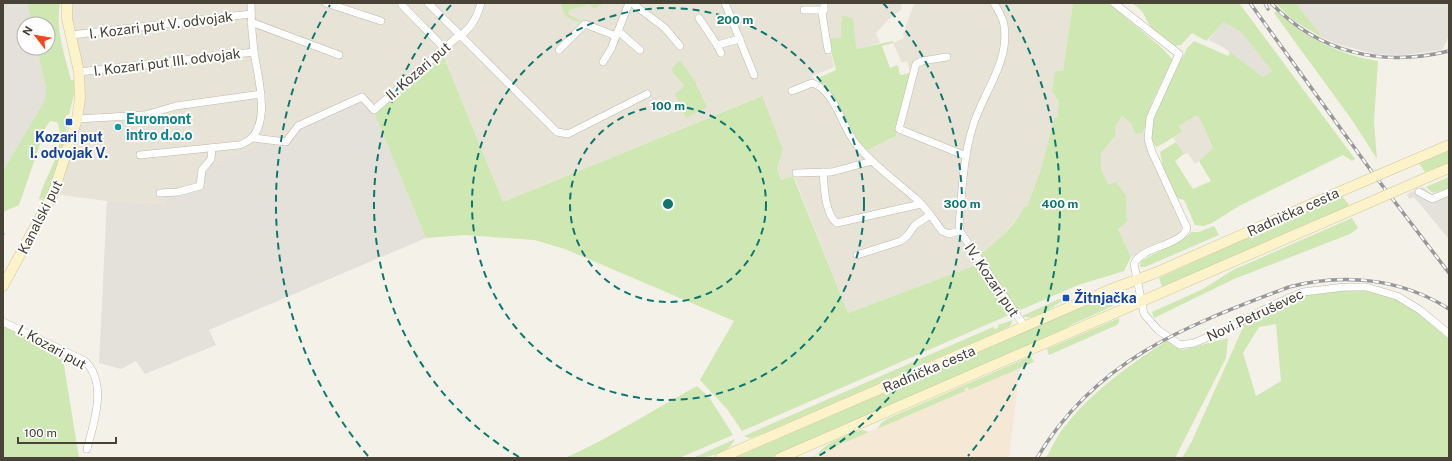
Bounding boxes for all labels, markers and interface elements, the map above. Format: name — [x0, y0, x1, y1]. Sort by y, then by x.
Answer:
street label: I. Kozari put V. odvojak — [88, 8, 234, 42]
text: 200 m — [717, 13, 753, 27]
north arrow — [16, 16, 56, 56]
text: N — [20, 24, 35, 38]
street label: II. Kozari put — [383, 39, 453, 103]
street label: I. Kozari put III. odvojak — [93, 45, 242, 79]
text: 100 m — [651, 99, 685, 113]
place label: Euromont intro d.o.o — [126, 111, 193, 143]
marker: Kozari put I. odvojak V. — [64, 117, 74, 127]
marker: Euromont intro d.o.o — [113, 122, 123, 132]
place label: Kozari put I. odvojak V. — [30, 129, 108, 161]
street label: Kanalski put — [15, 177, 65, 257]
street label: Radnička cesta — [1245, 185, 1341, 239]
centre of rings — [661, 197, 675, 211]
text: 300 m — [944, 197, 981, 211]
text: 400 m — [1042, 197, 1079, 211]
street label: IV. Kozari put — [962, 240, 1022, 320]
street label: Novi Petruševec — [1204, 286, 1306, 344]
place label: Žitnjačka — [1074, 289, 1137, 306]
marker: Žitnjačka — [1061, 293, 1071, 303]
street label: I. Kozari put — [15, 322, 89, 372]
street label: Radnička cesta — [880, 342, 978, 396]
scale bar — [18, 419, 116, 445]
text: 100 m — [24, 426, 57, 440]

